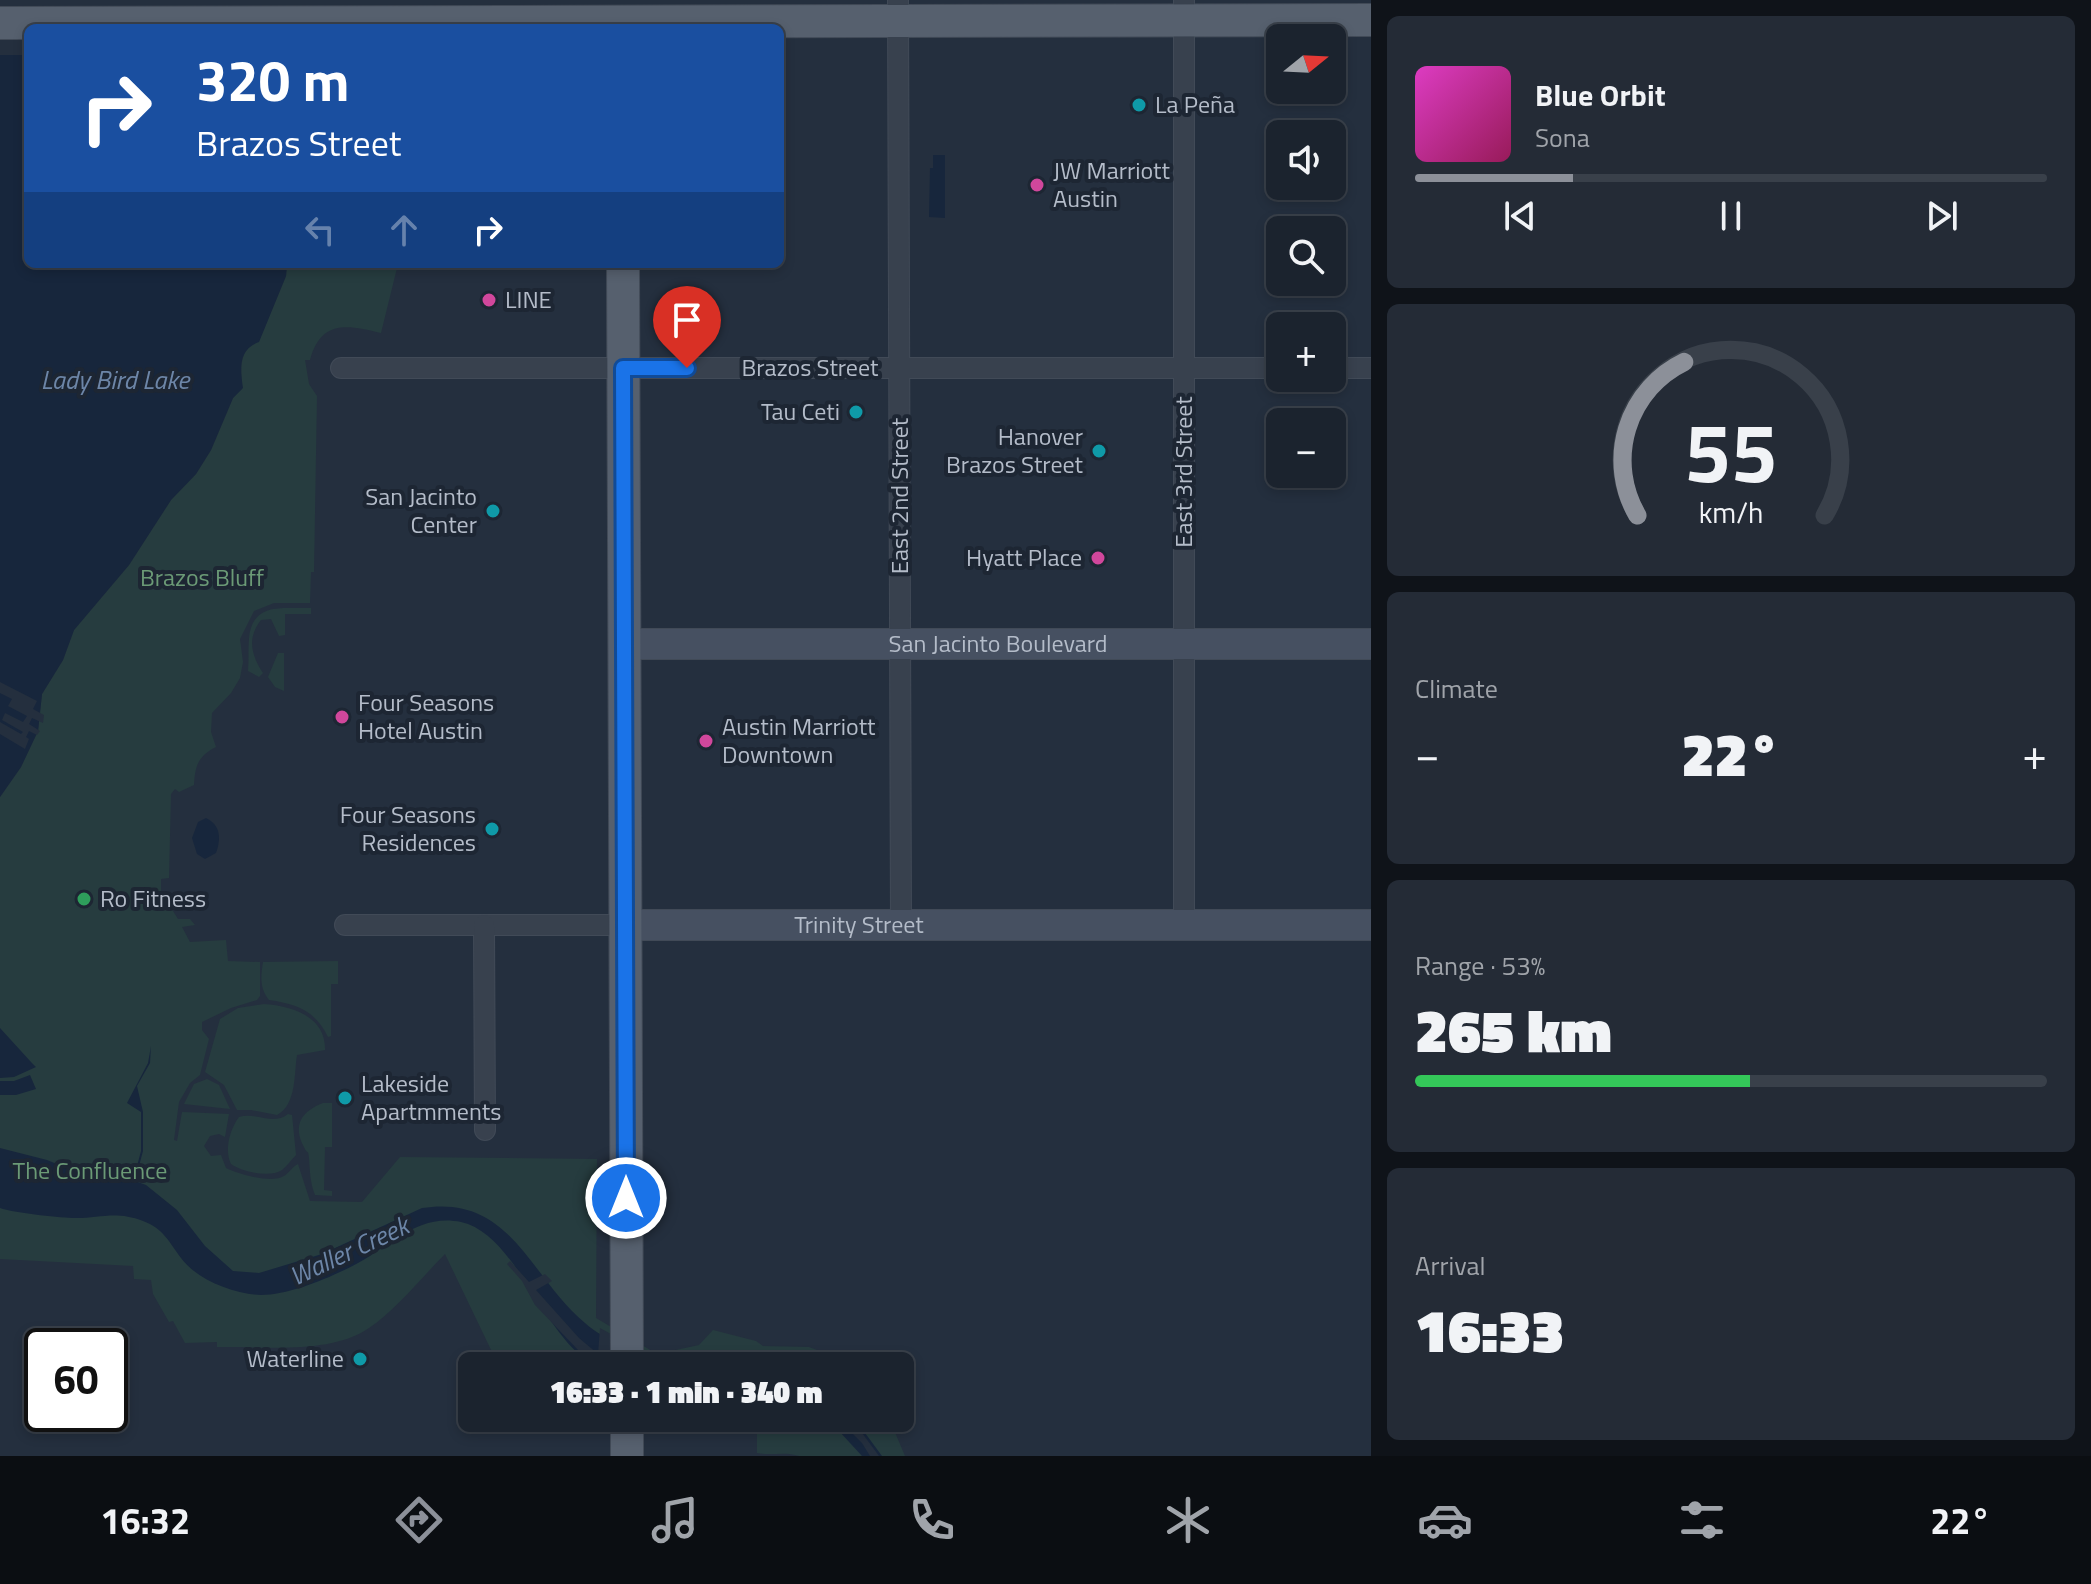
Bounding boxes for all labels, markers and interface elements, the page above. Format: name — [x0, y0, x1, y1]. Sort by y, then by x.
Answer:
north arrow — [1266, 24, 1346, 104]
map controls — [1266, 24, 1346, 488]
text: 320 m — [196, 38, 349, 123]
icon: right — [64, 56, 168, 160]
text: Blue Orbit — [1535, 72, 1666, 118]
place label: La Peña — [1155, 86, 1235, 122]
marker: La Peña — [1130, 96, 1148, 114]
text: Brazos Street — [196, 115, 401, 170]
text: Sona — [1535, 118, 1590, 157]
button: sound — [1266, 120, 1346, 200]
place label: JW Marriott Austin — [1053, 152, 1171, 216]
marker: JW Marriott Austin — [1028, 176, 1046, 194]
icon: previous — [1498, 194, 1542, 238]
icon: pause — [1709, 194, 1753, 238]
icon: next — [1920, 194, 1964, 238]
icon: left — [298, 208, 342, 252]
icon: ahead — [382, 208, 426, 252]
icon: right — [466, 208, 510, 252]
button: search — [1266, 216, 1346, 296]
place label: LINE — [505, 281, 552, 317]
pin — [653, 286, 721, 368]
marker: LINE — [480, 291, 498, 309]
icon: arrive — [665, 298, 709, 342]
button: + — [1266, 312, 1346, 392]
street label: Brazos Street — [742, 349, 879, 385]
water label: Lady Bird Lake — [41, 360, 191, 399]
text: 55 — [1684, 388, 1778, 514]
place label: Tau Ceti — [761, 393, 840, 429]
street label: East 3rd Street — [1165, 396, 1201, 548]
marker: Tau Ceti — [847, 403, 865, 421]
button: − — [1266, 408, 1346, 488]
street label: East 2nd Street — [881, 417, 917, 574]
place label: Hanover Brazos Street — [946, 418, 1084, 482]
marker: Hanover Brazos Street — [1090, 442, 1108, 460]
place label: San Jacinto Center — [365, 478, 477, 542]
text: km/h — [1699, 491, 1763, 534]
marker: San Jacinto Center — [484, 502, 502, 520]
place label: Hyatt Place — [966, 539, 1082, 575]
marker: Hyatt Place — [1089, 549, 1107, 567]
park label: Brazos Bluff — [140, 559, 264, 595]
street label: San Jacinto Boulevard — [889, 625, 1107, 661]
text: Climate — [1415, 669, 1498, 708]
place label: Four Seasons Hotel Austin — [358, 684, 494, 748]
marker: Four Seasons Hotel Austin — [333, 708, 351, 726]
place label: Austin Marriott Downtown — [722, 708, 876, 772]
text: 22° — [1682, 708, 1781, 799]
text: − — [1415, 720, 1440, 787]
text: + — [2022, 720, 2047, 787]
marker: Austin Marriott Downtown — [697, 732, 715, 750]
place label: Four Seasons Residences — [340, 796, 476, 860]
marker: Four Seasons Residences — [483, 820, 501, 838]
place label: Ro Fitness — [100, 880, 206, 916]
marker: Ro Fitness — [75, 890, 93, 908]
street label: Trinity Street — [794, 906, 924, 942]
text: Range · 53% — [1415, 946, 1545, 985]
text: 265 km — [1415, 984, 1612, 1075]
place label: Lakeside Apartmments — [361, 1065, 501, 1129]
marker: Lakeside Apartmments — [336, 1089, 354, 1107]
park label: The Confluence — [13, 1152, 167, 1188]
position arrow — [584, 1156, 668, 1240]
water label: Waller Creek — [283, 1204, 418, 1295]
text: Arrival — [1415, 1246, 1486, 1285]
text: 16:33 — [1415, 1284, 1564, 1375]
speed limit sign: 60 — [24, 1328, 128, 1432]
place label: Waterline — [246, 1340, 344, 1376]
marker: Waterline — [351, 1350, 369, 1368]
text: 16:33 · 1 min · 340 m — [550, 1369, 822, 1415]
icon: directions — [391, 1492, 447, 1548]
icon: music — [647, 1492, 703, 1548]
icon: phone — [904, 1492, 960, 1548]
icon: climate — [1160, 1492, 1216, 1548]
icon: car — [1417, 1492, 1473, 1548]
icon: filters — [1674, 1492, 1730, 1548]
text: 16:32 — [100, 1493, 190, 1548]
text: 22° — [1930, 1493, 1991, 1548]

